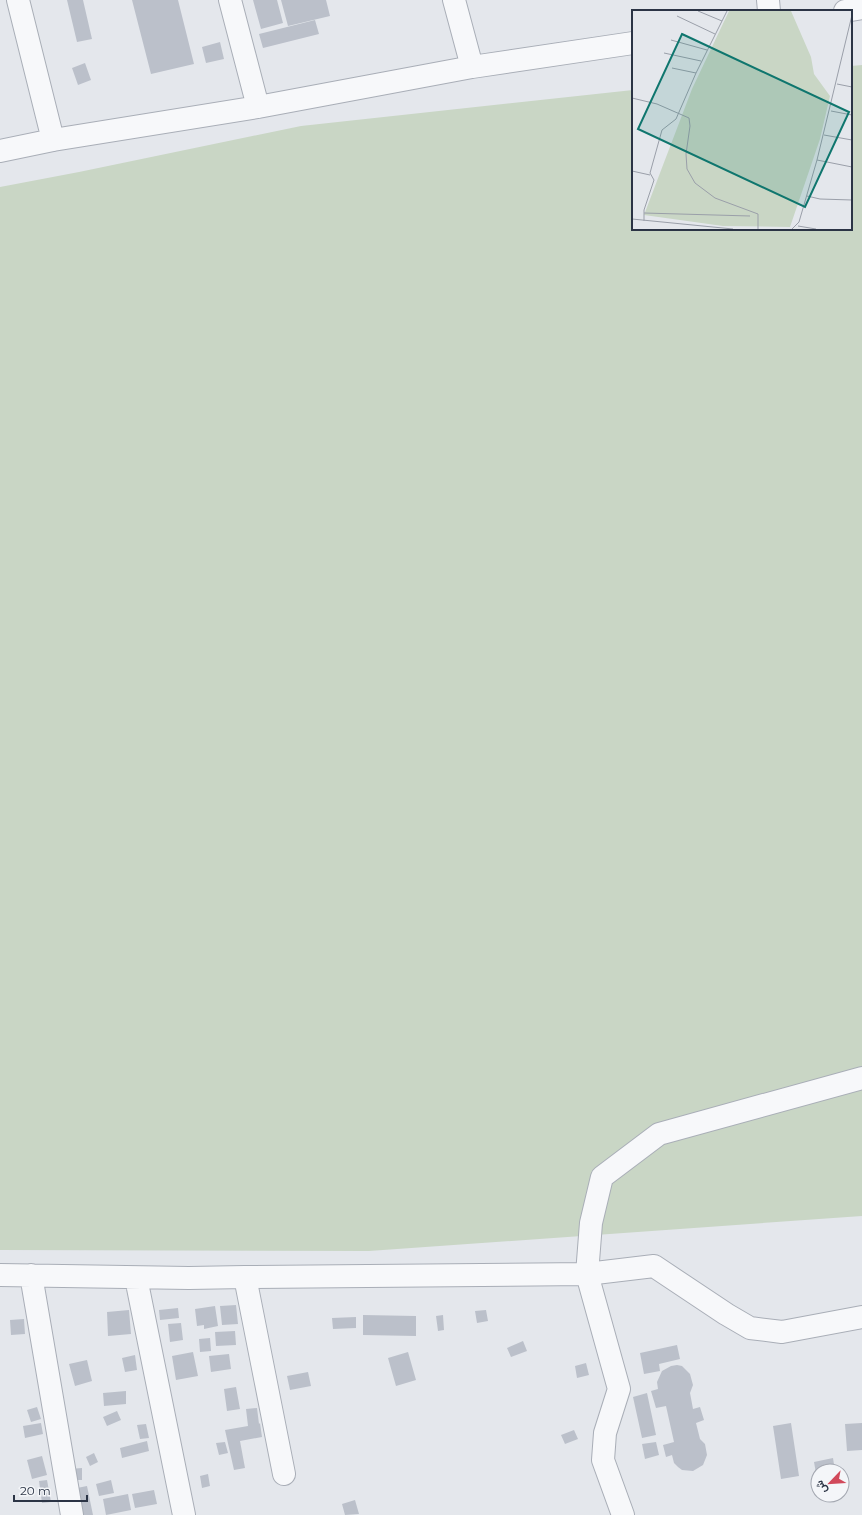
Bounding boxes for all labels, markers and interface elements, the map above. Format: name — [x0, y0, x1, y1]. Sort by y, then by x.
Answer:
inset map — [632, 10, 852, 230]
north arrow — [810, 1463, 850, 1503]
scale bar — [14, 1477, 87, 1503]
text: ش — [812, 1478, 830, 1496]
text: 20 m — [20, 1483, 51, 1498]

